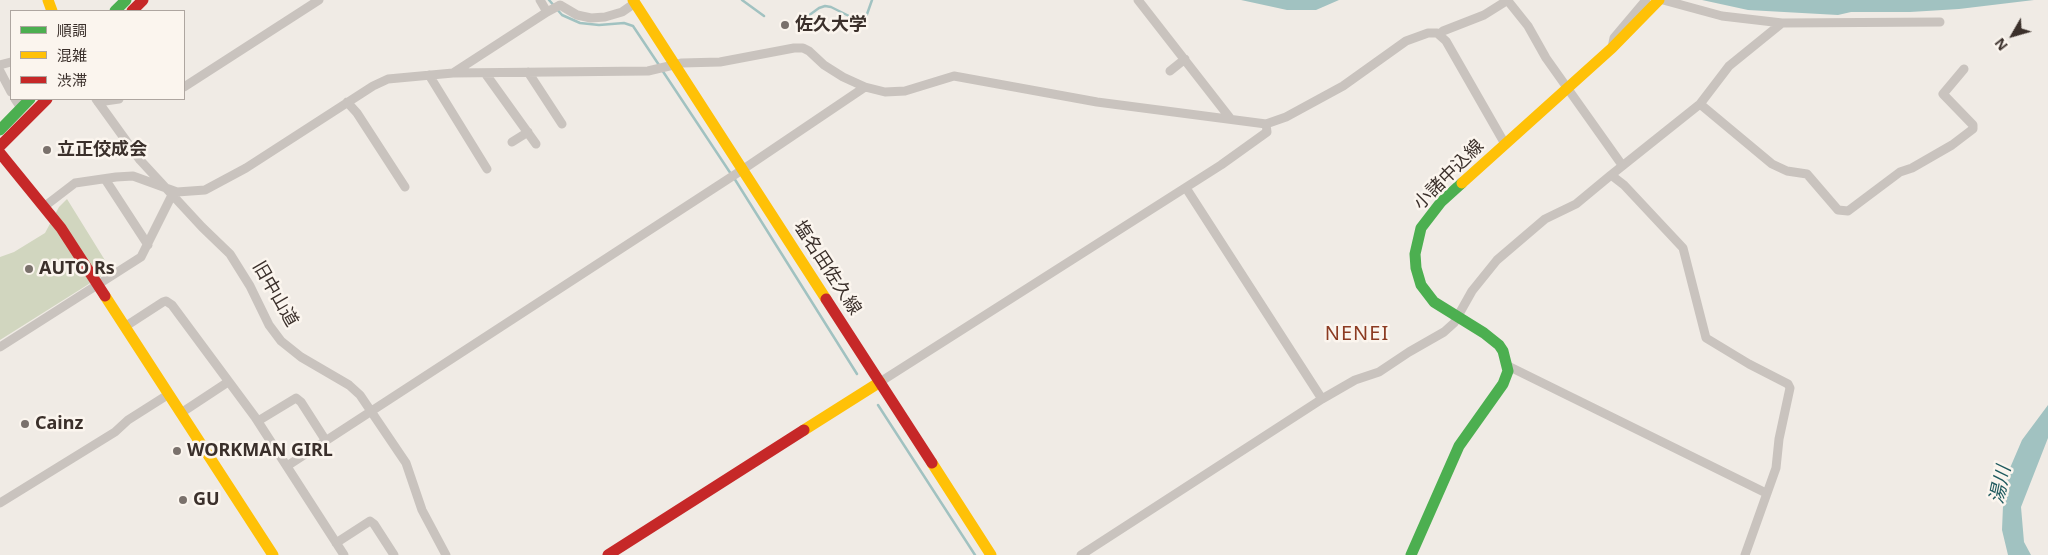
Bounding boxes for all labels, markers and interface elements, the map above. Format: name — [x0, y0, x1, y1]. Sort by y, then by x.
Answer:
legend — [10, 10, 185, 100]
north arrow — [1988, 10, 2038, 60]
place label: 佐久大学 — [795, 14, 867, 36]
marker: 佐久大学 — [779, 19, 791, 31]
text: 順調 — [57, 20, 87, 40]
text: N — [1990, 34, 2012, 55]
text: 混雑 — [57, 45, 87, 65]
text: 渋滞 — [57, 70, 87, 90]
street label: 小諸中込線 — [1410, 136, 1488, 214]
place label: 立正佼成会 — [57, 139, 147, 161]
marker: 立正佼成会 — [41, 144, 53, 156]
street label: 塩名田佐久線 — [789, 217, 865, 319]
street label: 旧中山道 — [248, 257, 302, 331]
place label: AUTO Rs — [39, 258, 115, 280]
marker: AUTO Rs — [23, 263, 35, 275]
district label: NENEI — [1324, 322, 1390, 346]
place label: Cainz — [35, 413, 83, 435]
marker: Cainz — [19, 418, 31, 430]
place label: WORKMAN GIRL — [187, 440, 333, 462]
marker: WORKMAN GIRL — [171, 445, 183, 457]
water label: 湯川 — [1986, 464, 2016, 506]
place label: GU — [193, 489, 220, 511]
marker: GU — [177, 494, 189, 506]

